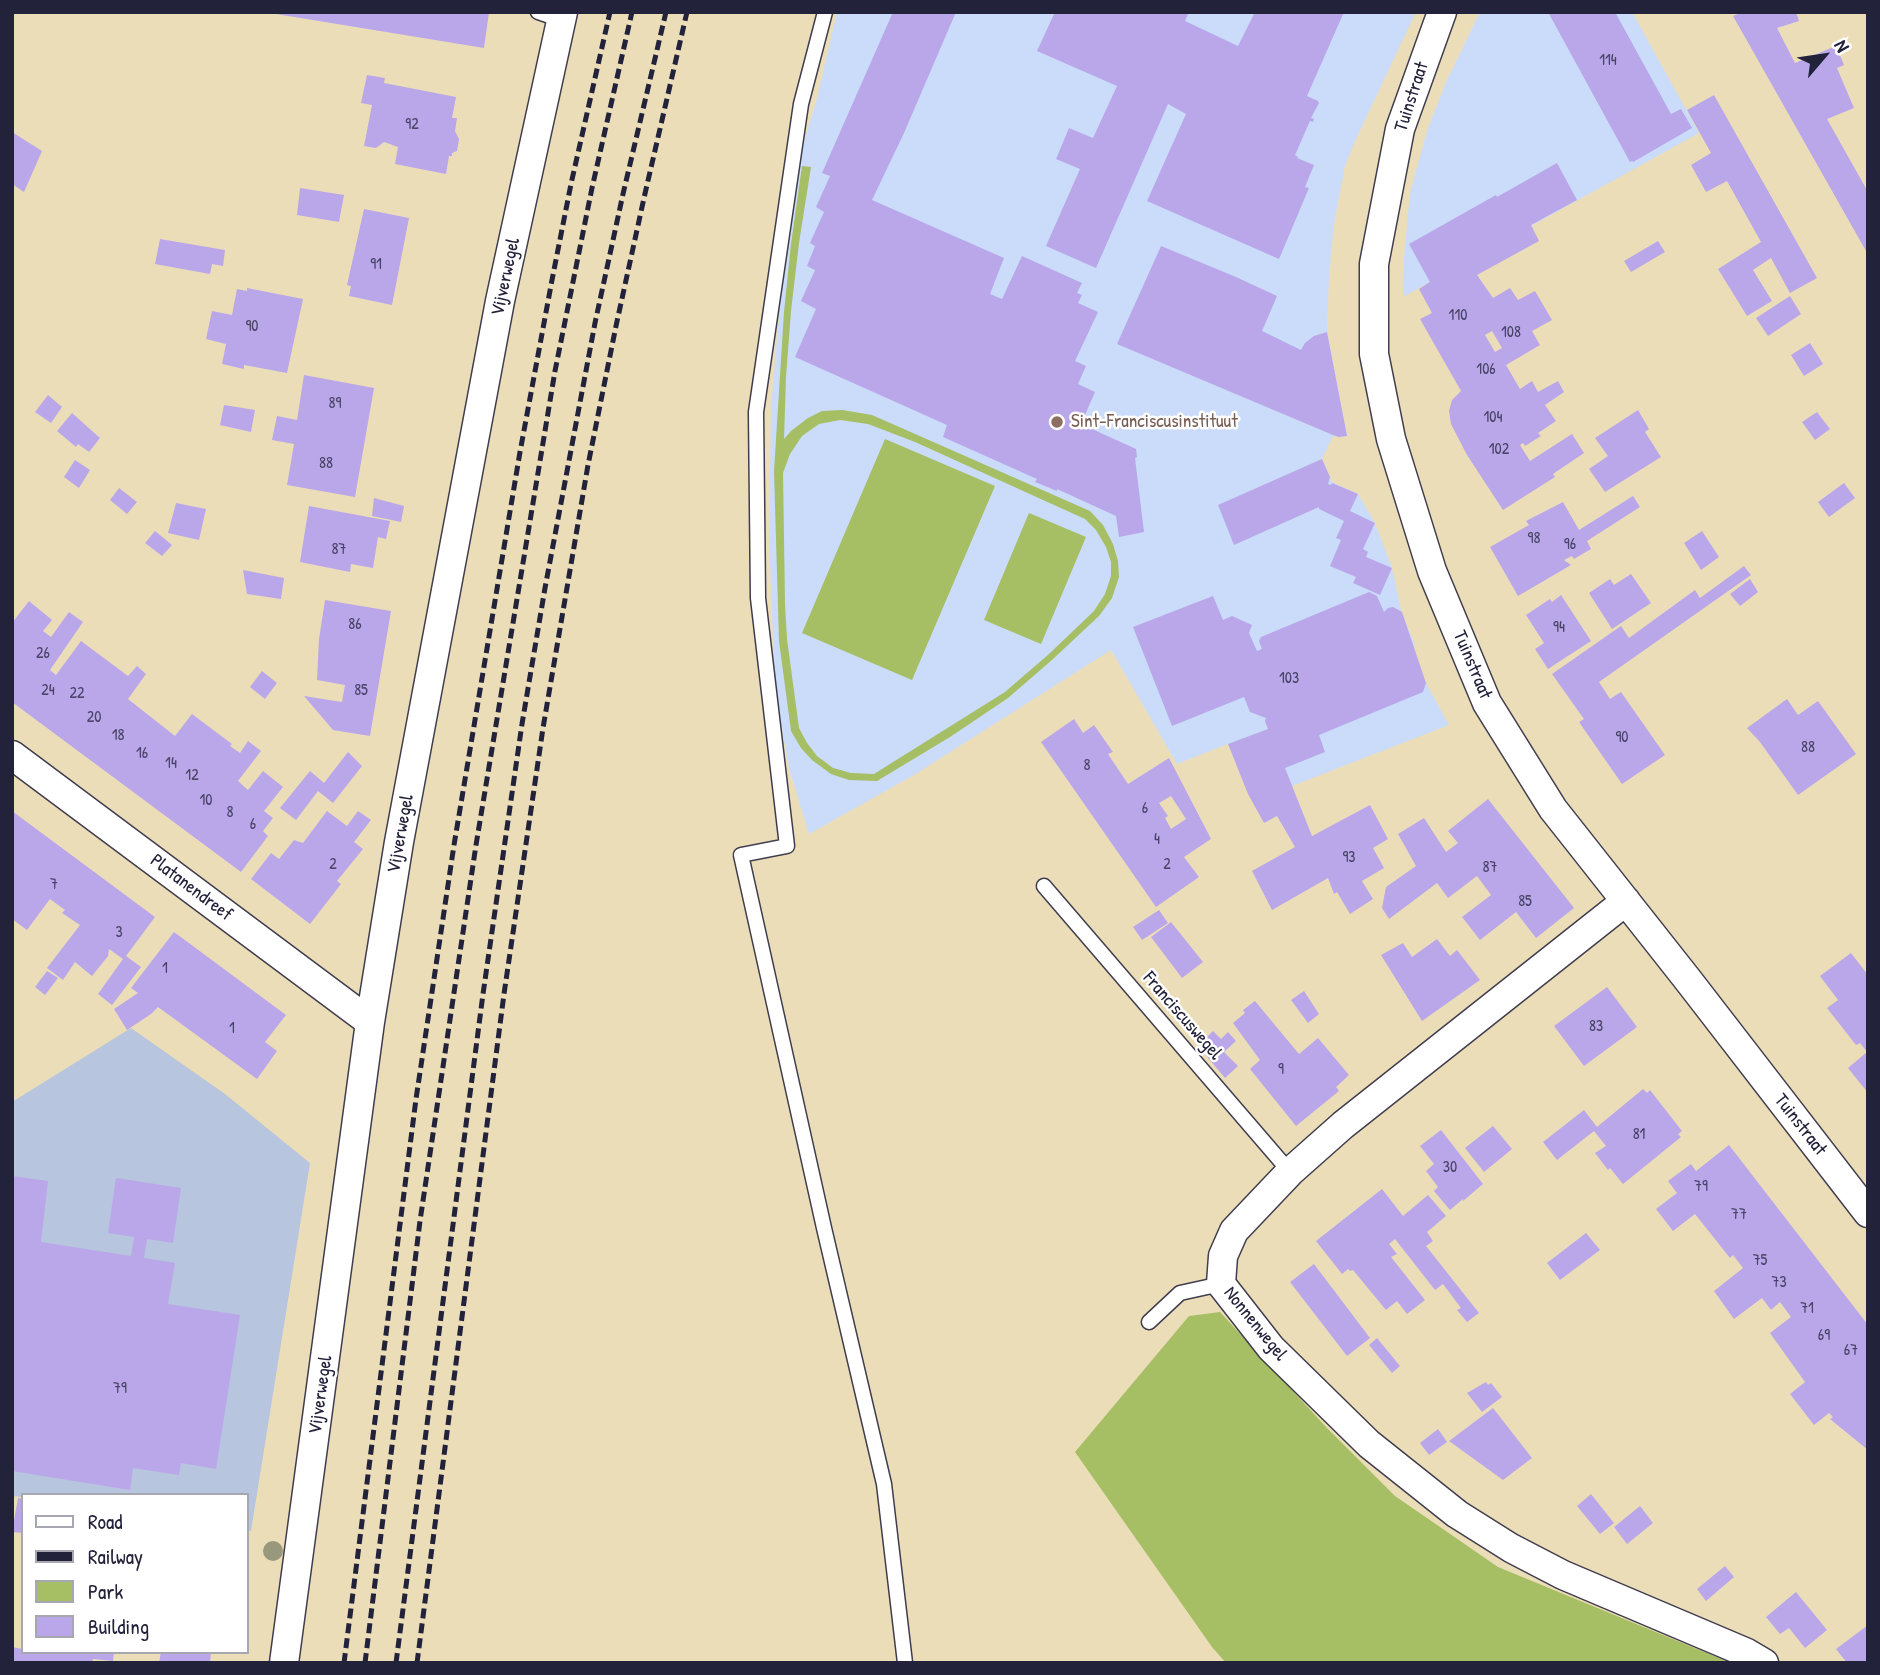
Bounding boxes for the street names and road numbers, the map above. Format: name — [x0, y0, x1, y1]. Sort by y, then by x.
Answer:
street label: Tuinstraat — [1390, 59, 1434, 135]
street label: Vijverwegel — [487, 236, 525, 318]
street label: Tuinstraat — [1447, 627, 1497, 703]
street label: Vijverwegel — [383, 793, 419, 875]
street label: Platanendreef — [145, 850, 237, 926]
street label: Franciscuswegel — [1138, 967, 1226, 1065]
street label: Tuinstraat — [1769, 1090, 1831, 1160]
street label: Nonnenwegel — [1218, 1282, 1292, 1366]
street label: Vijverwegel — [304, 1354, 338, 1436]

